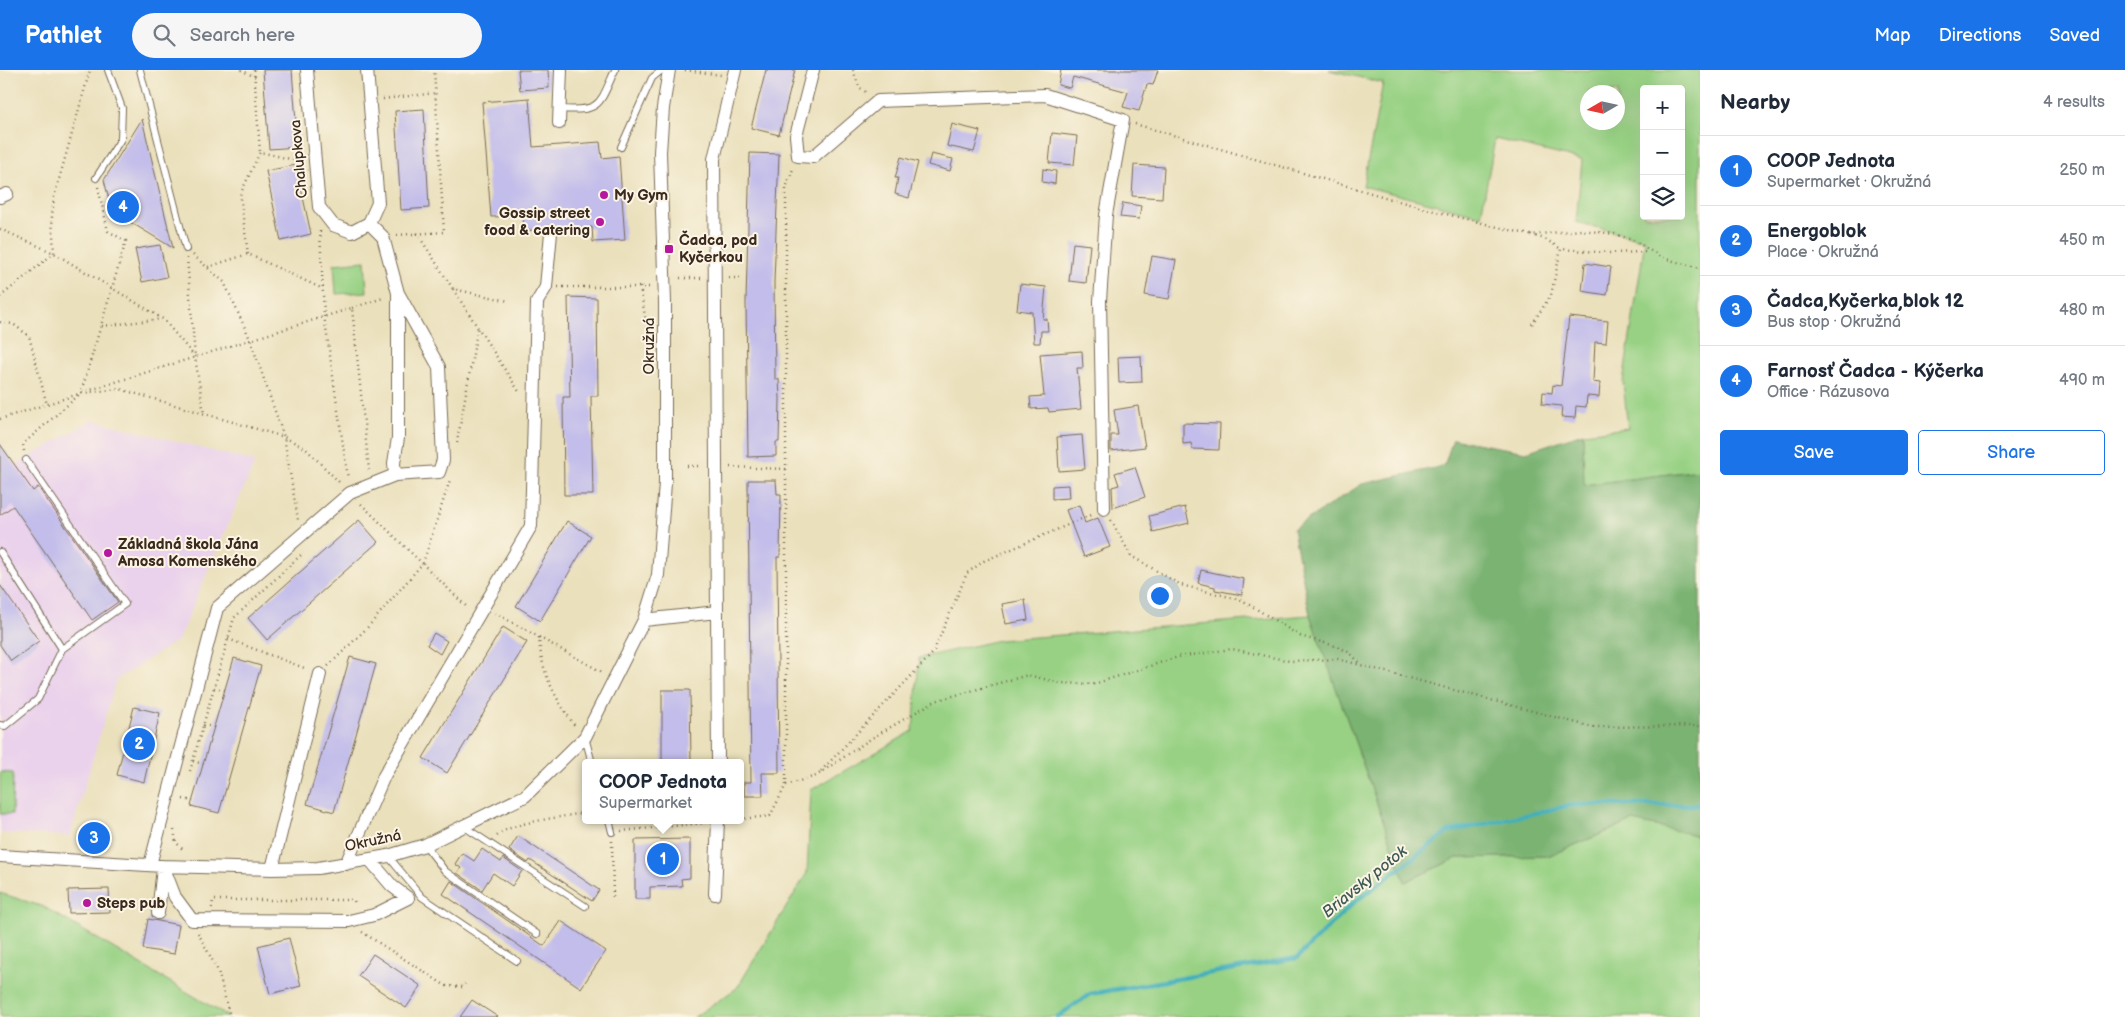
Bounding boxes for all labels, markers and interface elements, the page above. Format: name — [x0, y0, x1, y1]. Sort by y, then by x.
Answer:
search box — [132, 13, 482, 58]
text: Pathlet — [25, 21, 102, 50]
icon: search — [150, 21, 178, 49]
text: Search here — [190, 24, 295, 47]
text: Map — [1875, 25, 1911, 46]
text: Directions — [1939, 25, 2021, 46]
text: Saved — [2049, 25, 2100, 46]
north arrow — [1580, 85, 1625, 130]
map controls — [1640, 85, 1685, 220]
button: + — [1640, 85, 1685, 130]
text: Nearby — [1720, 90, 1790, 115]
text: 4 results — [2043, 93, 2105, 112]
street label: Chalupkova — [286, 119, 312, 199]
button: − — [1640, 130, 1685, 175]
text: COOP Jednota — [1767, 150, 1895, 173]
text: 1 — [1733, 161, 1739, 180]
text: 250 m — [2059, 161, 2105, 180]
text: Supermarket · Okružná — [1767, 173, 1931, 192]
button: layers — [1640, 175, 1685, 220]
place label: My Gym — [614, 186, 668, 205]
pin: 4 — [107, 188, 139, 226]
marker: My Gym — [598, 189, 610, 201]
place label: Gossip street food & catering — [484, 204, 590, 240]
marker: Gossip street food & catering — [594, 216, 606, 228]
text: Energoblok — [1767, 220, 1866, 243]
place label: Čadca, pod Kyčerkou — [679, 230, 757, 267]
text: 2 — [1731, 231, 1741, 250]
text: 450 m — [2059, 231, 2105, 250]
marker: Čadca, pod Kyčerkou — [663, 243, 675, 255]
text: Place · Okružná — [1767, 243, 1879, 262]
text: Čadca,Kyčerka,blok 12 — [1767, 290, 1964, 313]
text: 3 — [1731, 301, 1741, 320]
text: 480 m — [2059, 301, 2105, 320]
text: Bus stop · Okružná — [1767, 313, 1901, 332]
street label: Okružná — [640, 317, 659, 375]
text: Farnosť Čadca - Kýčerka — [1767, 360, 1984, 383]
text: 4 — [1731, 371, 1741, 390]
text: 490 m — [2059, 371, 2105, 390]
text: Office · Rázusova — [1767, 383, 1889, 402]
button: Save — [1720, 430, 1908, 475]
button: Share — [1918, 430, 2105, 475]
place label: Základná škola Jána Amosa Komenského — [117, 535, 259, 571]
marker: Základná škola Jána Amosa Komenského — [102, 547, 114, 559]
your location — [1147, 583, 1173, 609]
pin: 2 — [123, 725, 155, 763]
popup — [582, 759, 744, 824]
text: COOP Jednota — [599, 771, 727, 794]
text: Supermarket — [599, 794, 692, 813]
pin: 3 — [78, 819, 110, 857]
street label: Okružná — [343, 826, 403, 856]
pin: 1 — [647, 840, 679, 878]
water label: Briavsky potok — [1319, 841, 1412, 922]
place label: Steps pub — [97, 894, 166, 913]
marker: Steps pub — [81, 897, 93, 909]

